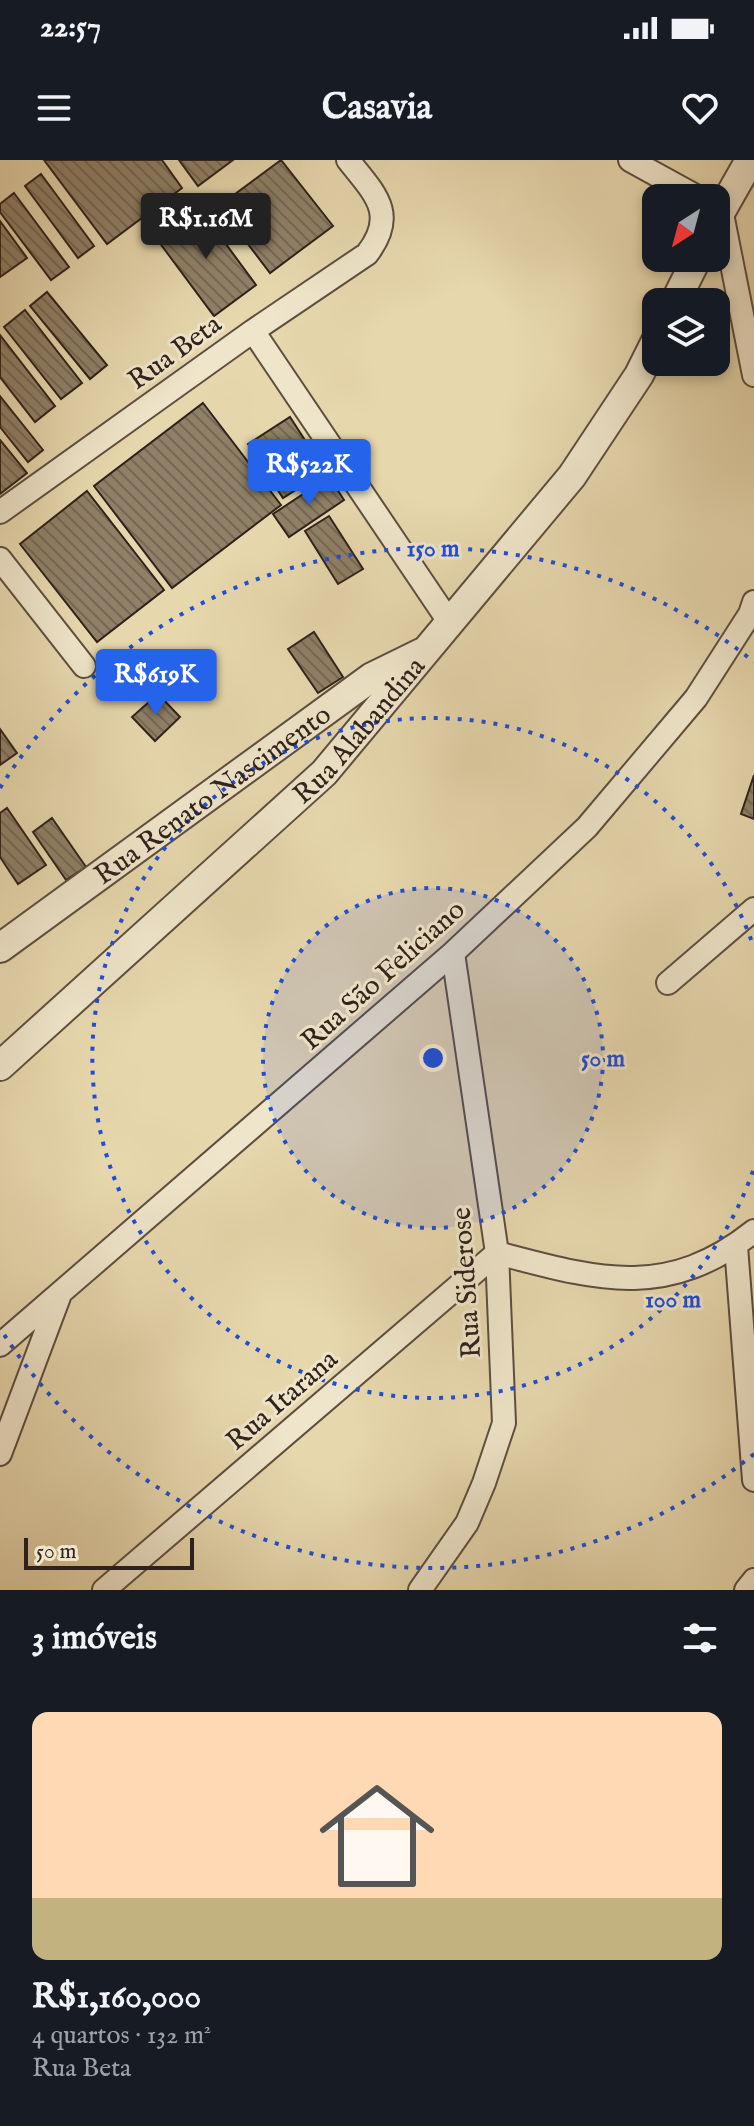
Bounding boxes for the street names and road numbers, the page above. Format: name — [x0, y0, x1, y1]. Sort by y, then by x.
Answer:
street label: Rua Beta — [122, 307, 230, 399]
street label: Rua Alabandina — [287, 650, 434, 813]
street label: Rua Renato Nascimento — [88, 698, 339, 894]
street label: Rua São Feliciano — [294, 893, 473, 1059]
street label: Rua Siderose — [445, 1206, 490, 1360]
street label: Rua Itarana — [220, 1342, 346, 1459]

